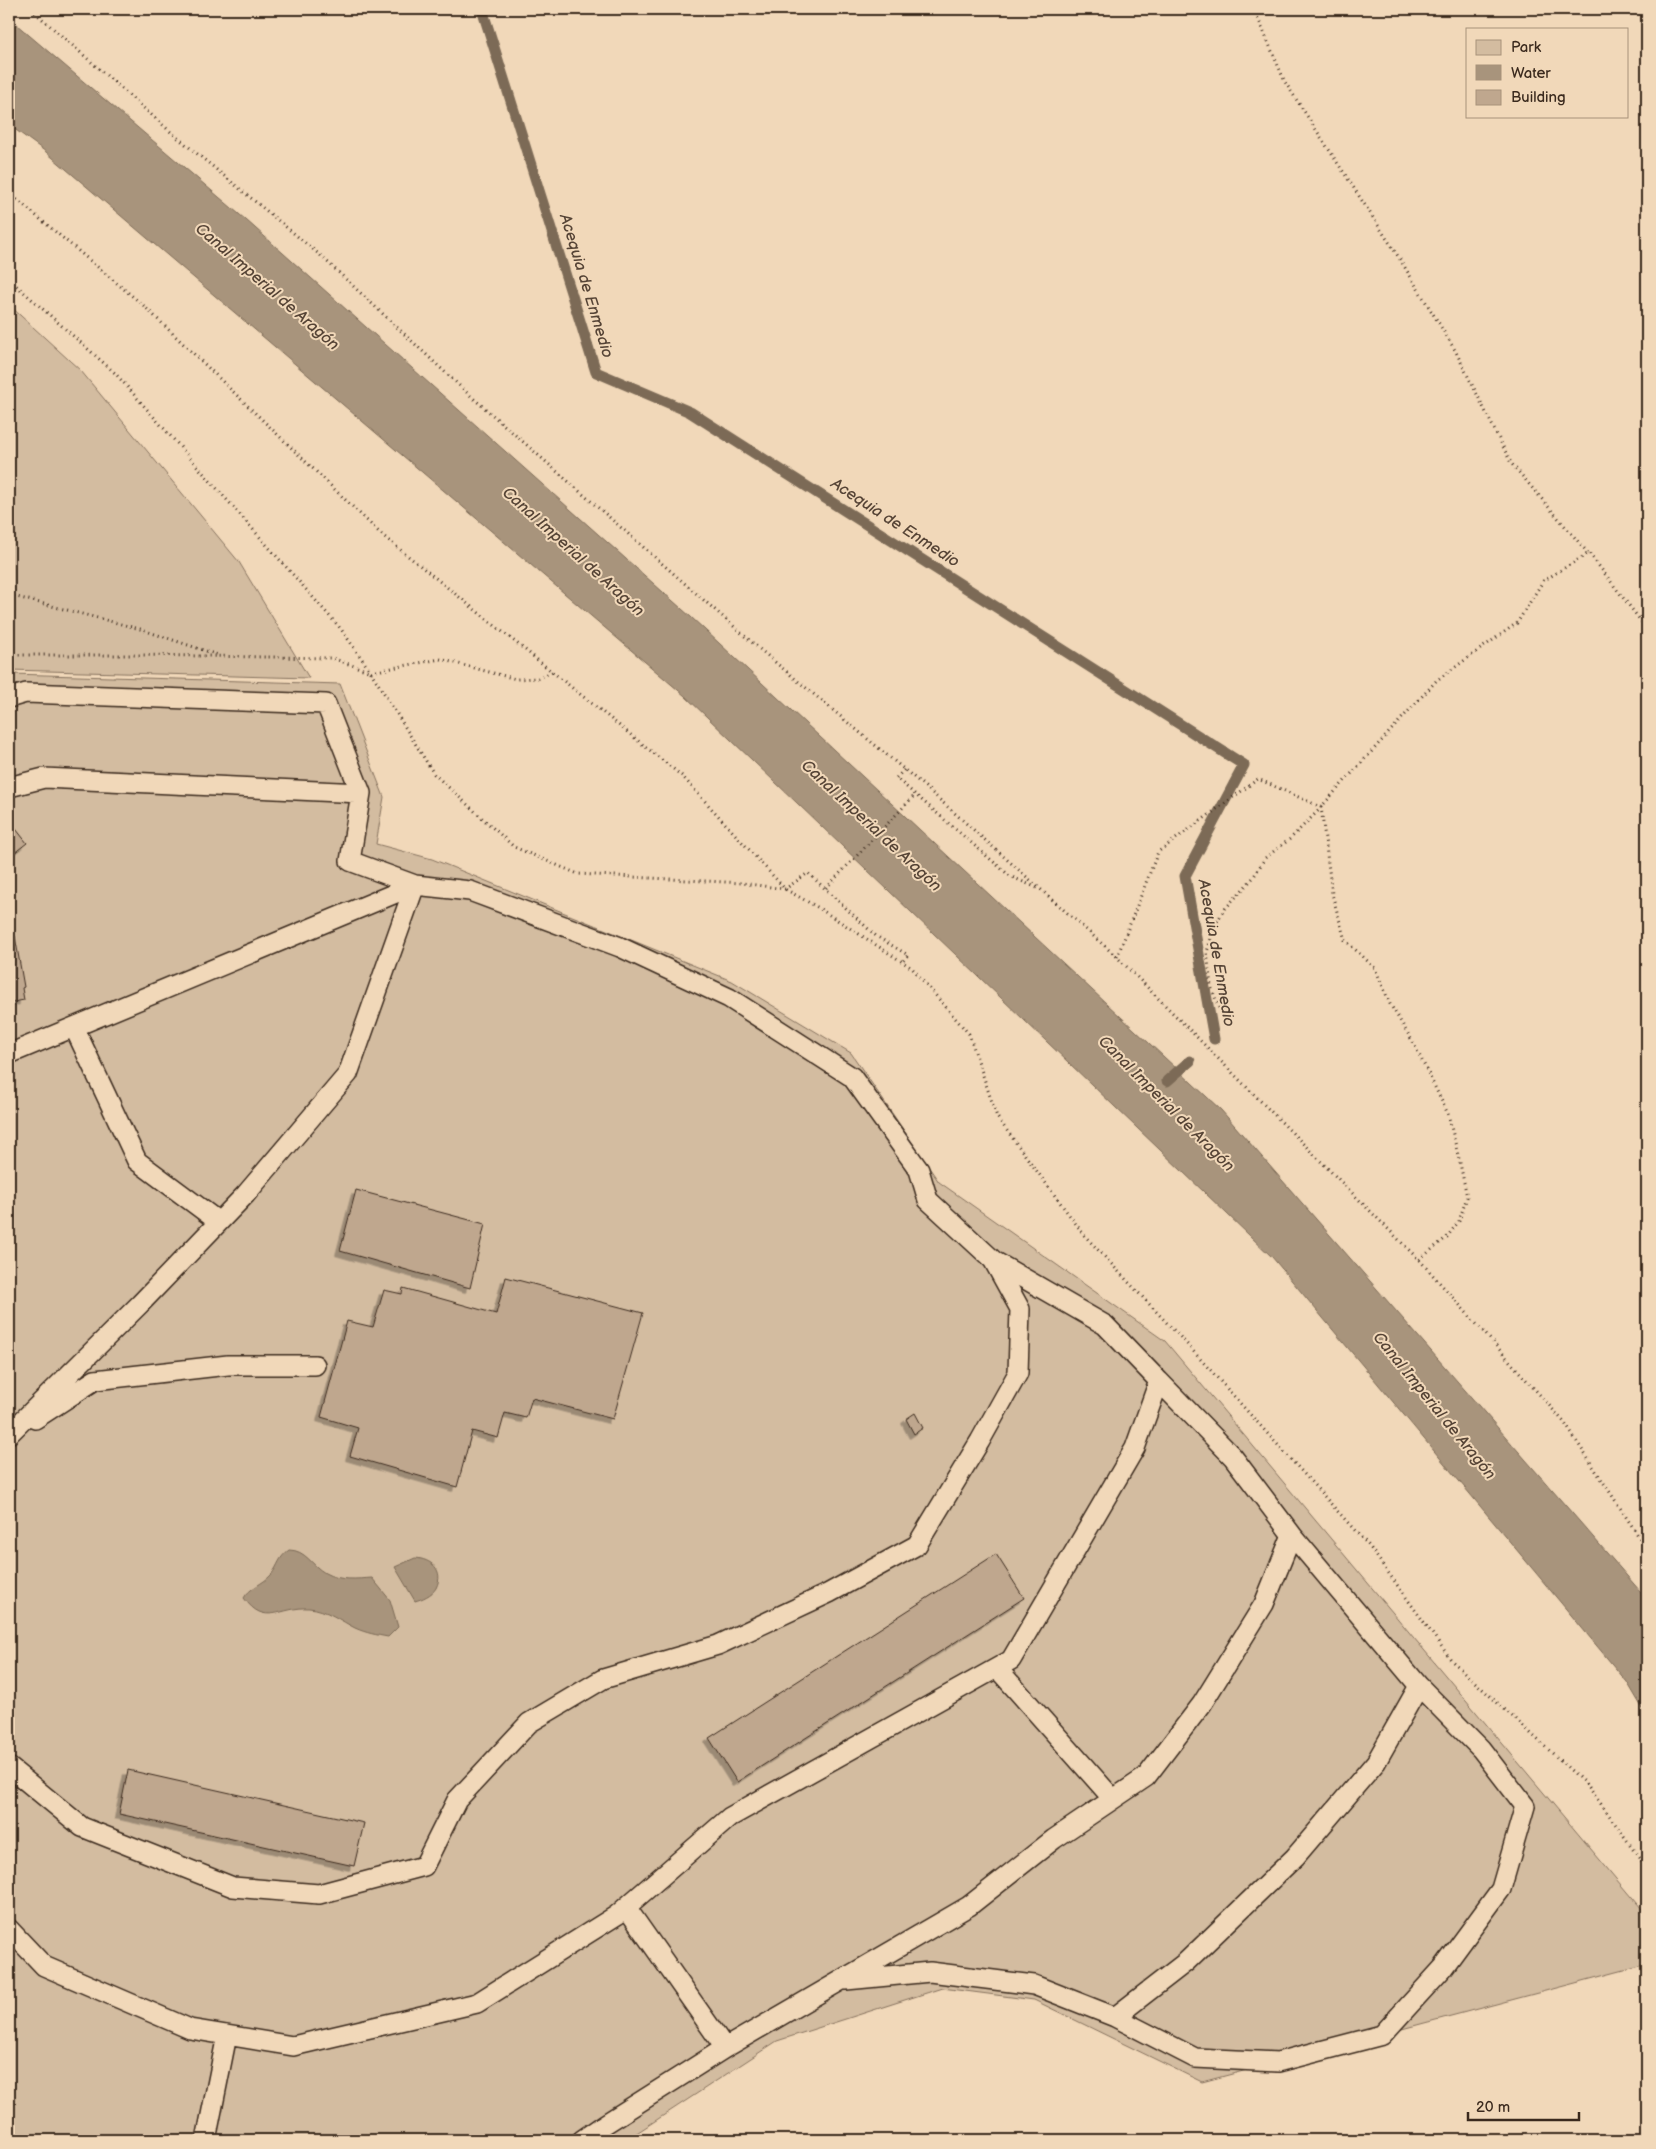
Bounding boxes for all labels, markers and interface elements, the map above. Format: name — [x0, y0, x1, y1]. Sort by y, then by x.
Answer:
legend — [1466, 28, 1628, 118]
text: Park — [1511, 38, 1542, 57]
text: Water — [1511, 64, 1551, 83]
text: Building — [1511, 88, 1566, 107]
water label: Acequia de Enmedio — [555, 211, 617, 360]
water label: Canal Imperial de Aragón — [191, 219, 343, 355]
water label: Acequia de Enmedio — [826, 474, 963, 572]
water label: Canal Imperial de Aragón — [498, 483, 648, 621]
water label: Canal Imperial de Aragón — [797, 756, 945, 896]
water label: Acequia de Enmedio — [1193, 877, 1238, 1028]
water label: Canal Imperial de Aragón — [1094, 1032, 1238, 1176]
water label: Canal Imperial de Aragón — [1369, 1328, 1499, 1484]
scale bar — [1468, 2089, 1580, 2121]
text: 20 m — [1476, 2098, 1510, 2117]

